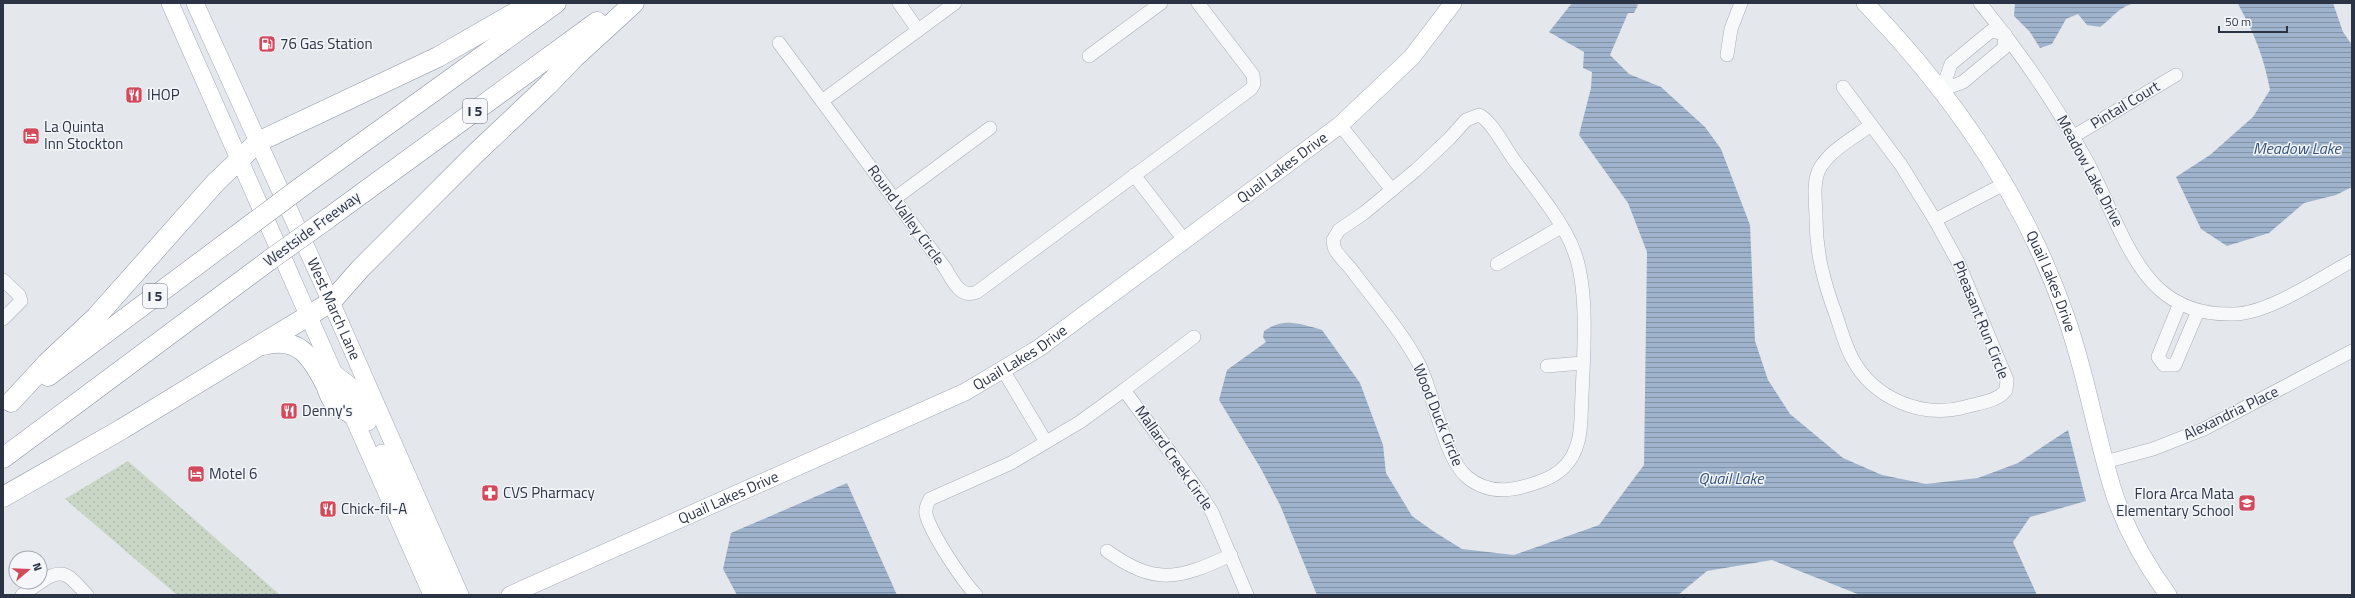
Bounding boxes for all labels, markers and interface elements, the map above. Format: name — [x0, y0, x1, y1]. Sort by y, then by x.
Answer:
scale bar — [2219, 8, 2287, 34]
text: 50 m — [2225, 12, 2251, 31]
place label: 76 Gas Station — [280, 32, 372, 55]
fuel station icon: 76 Gas Station — [257, 34, 277, 54]
street label: Pintail Court — [2086, 74, 2164, 134]
place label: IHOP — [147, 83, 180, 106]
restaurant icon: IHOP — [124, 85, 144, 105]
road number: I 5 — [463, 99, 487, 123]
street label: Meadow Lake Drive — [2051, 111, 2130, 231]
place label: La Quinta Inn Stockton — [44, 115, 123, 155]
hotel icon: La Quinta Inn Stockton — [21, 126, 41, 146]
street label: Quail Lakes Drive — [1232, 126, 1332, 209]
water label: Meadow Lake — [2253, 136, 2343, 160]
street label: Round Valley Circle — [862, 160, 951, 270]
street label: Westside Freeway — [258, 185, 365, 272]
street label: Quail Lakes Drive — [2020, 226, 2082, 335]
street label: West March Lane — [301, 254, 367, 363]
street label: Pheasant Run Circle — [1947, 257, 2016, 382]
road number: I 5 — [143, 284, 167, 308]
street label: Quail Lakes Drive — [968, 319, 1072, 396]
street label: Wood Duck Circle — [1407, 360, 1470, 470]
street label: Alexandria Place — [2179, 380, 2282, 446]
place label: Denny's — [302, 399, 353, 422]
street label: Mallard Creek Circle — [1130, 400, 1219, 515]
restaurant icon: Denny's — [279, 401, 299, 421]
place label: Motel 6 — [209, 462, 257, 485]
hotel icon: Motel 6 — [186, 464, 206, 484]
street label: Quail Lakes Drive — [674, 465, 782, 530]
water label: Quail Lake — [1698, 466, 1765, 490]
place label: CVS Pharmacy — [503, 481, 595, 504]
place label: Flora Arca Mata Elementary School — [2116, 482, 2234, 522]
pharmacy icon: CVS Pharmacy — [480, 483, 500, 503]
school or university icon: Flora Arca Mata Elementary School — [2237, 493, 2257, 513]
place label: Chick-fil-A — [341, 497, 407, 520]
restaurant icon: Chick-fil-A — [318, 499, 338, 519]
north arrow — [8, 550, 48, 590]
text: N — [29, 561, 46, 573]

